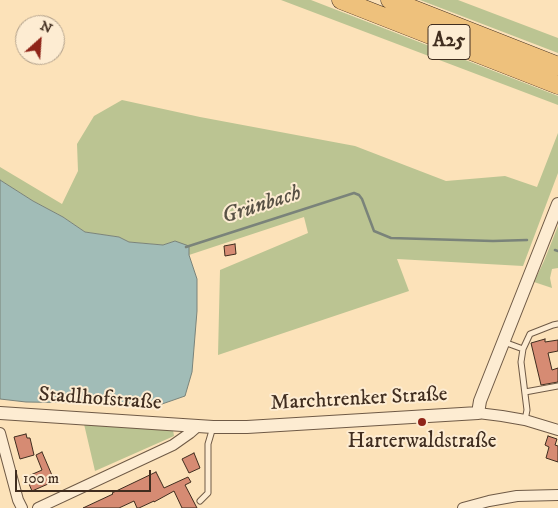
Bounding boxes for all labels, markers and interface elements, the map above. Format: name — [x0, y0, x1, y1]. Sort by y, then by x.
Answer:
north arrow — [15, 15, 65, 65]
text: N — [37, 17, 55, 38]
road number: A25 — [428, 24, 470, 60]
water label: Grünbach — [219, 181, 305, 231]
street label: Stadlhofstraße — [38, 383, 162, 417]
street label: Marchtrenker Straße — [270, 383, 448, 417]
marker: Harterwaldstraße — [416, 416, 428, 428]
place label: Harterwaldstraße — [348, 430, 496, 456]
scale bar — [18, 460, 154, 492]
text: 100 m — [23, 469, 59, 488]

